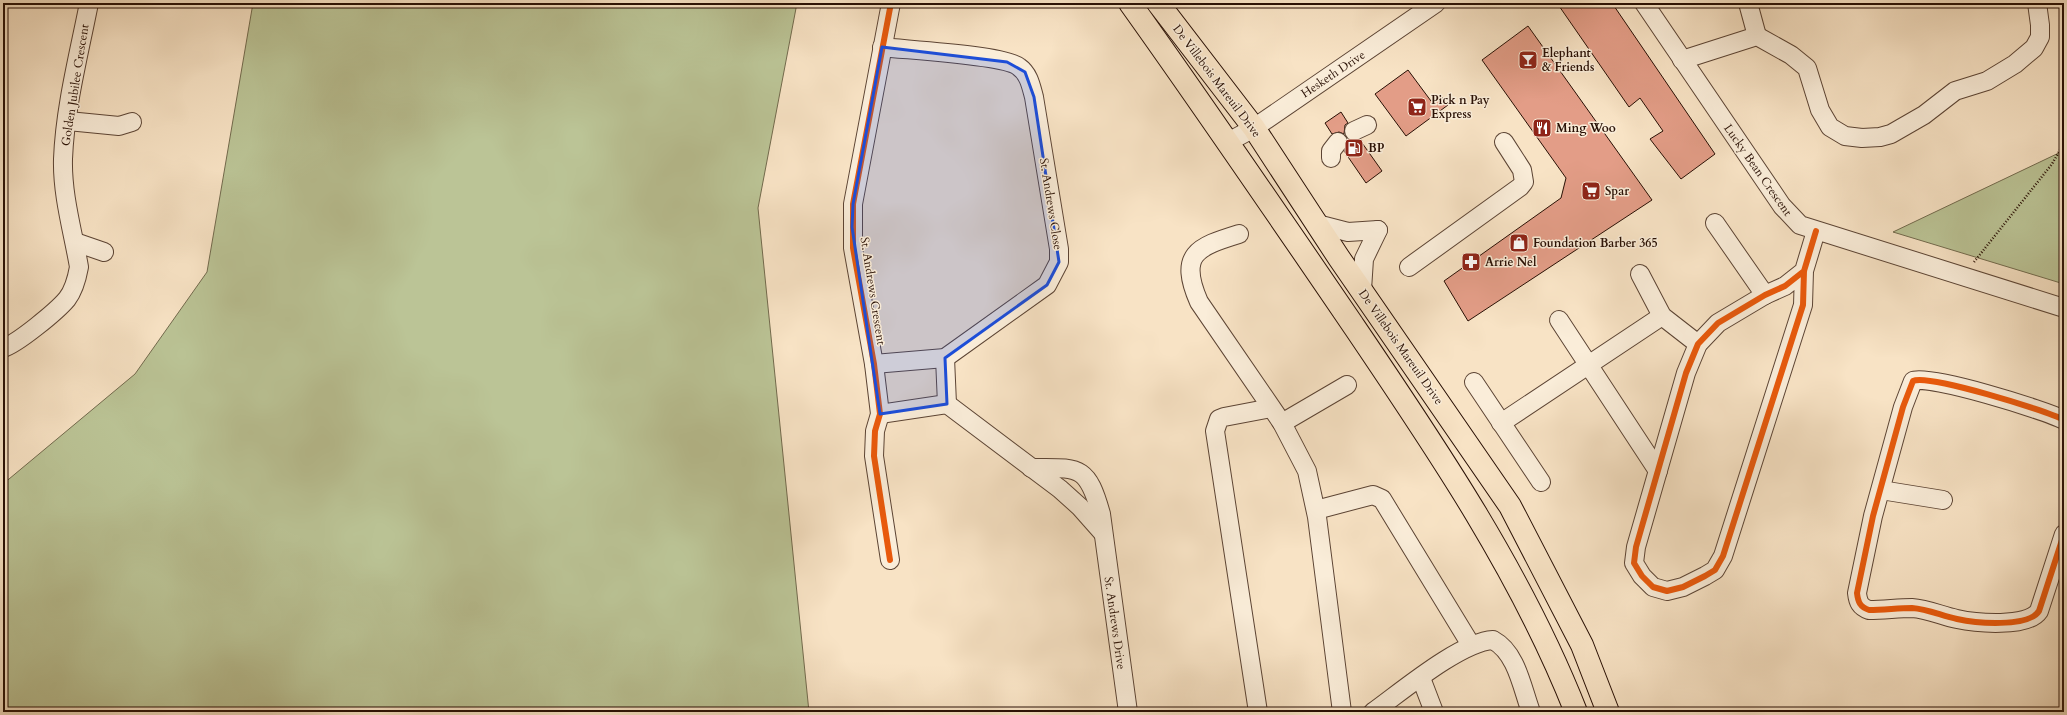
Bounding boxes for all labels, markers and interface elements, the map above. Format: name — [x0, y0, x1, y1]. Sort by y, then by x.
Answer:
street label: De Villebois Mareuil Drive — [1169, 21, 1265, 141]
street label: Golden Jubilee Crescent — [57, 23, 93, 147]
place label: Elephant & Friends — [1542, 45, 1594, 75]
street label: Hesketh Drive — [1298, 47, 1368, 101]
bar icon: Elephant & Friends — [1517, 49, 1539, 71]
place label: Pick n Pay Express — [1431, 92, 1490, 122]
supermarket icon: Pick n Pay Express — [1406, 96, 1428, 118]
restaurant icon: Ming Woo — [1531, 117, 1553, 139]
place label: Ming Woo — [1556, 120, 1616, 136]
street label: Lucky Bean Crescent — [1720, 121, 1796, 219]
fuel station icon: BP — [1343, 137, 1365, 159]
place label: BP — [1368, 140, 1385, 156]
street label: St. Andrews Close — [1036, 157, 1066, 251]
supermarket icon: Spar — [1580, 180, 1602, 202]
place label: Spar — [1605, 183, 1629, 199]
shop icon: Foundation Barber 365 — [1508, 232, 1530, 254]
place label: Foundation Barber 365 — [1533, 235, 1658, 251]
street label: St. Andrews Crescent — [857, 236, 889, 346]
pharmacy icon: Arrie Nel — [1460, 251, 1482, 273]
place label: Arrie Nel — [1485, 254, 1537, 270]
street label: De Villebois Mareuil Drive — [1355, 286, 1447, 408]
street label: St. Andrews Drive — [1101, 576, 1129, 670]

